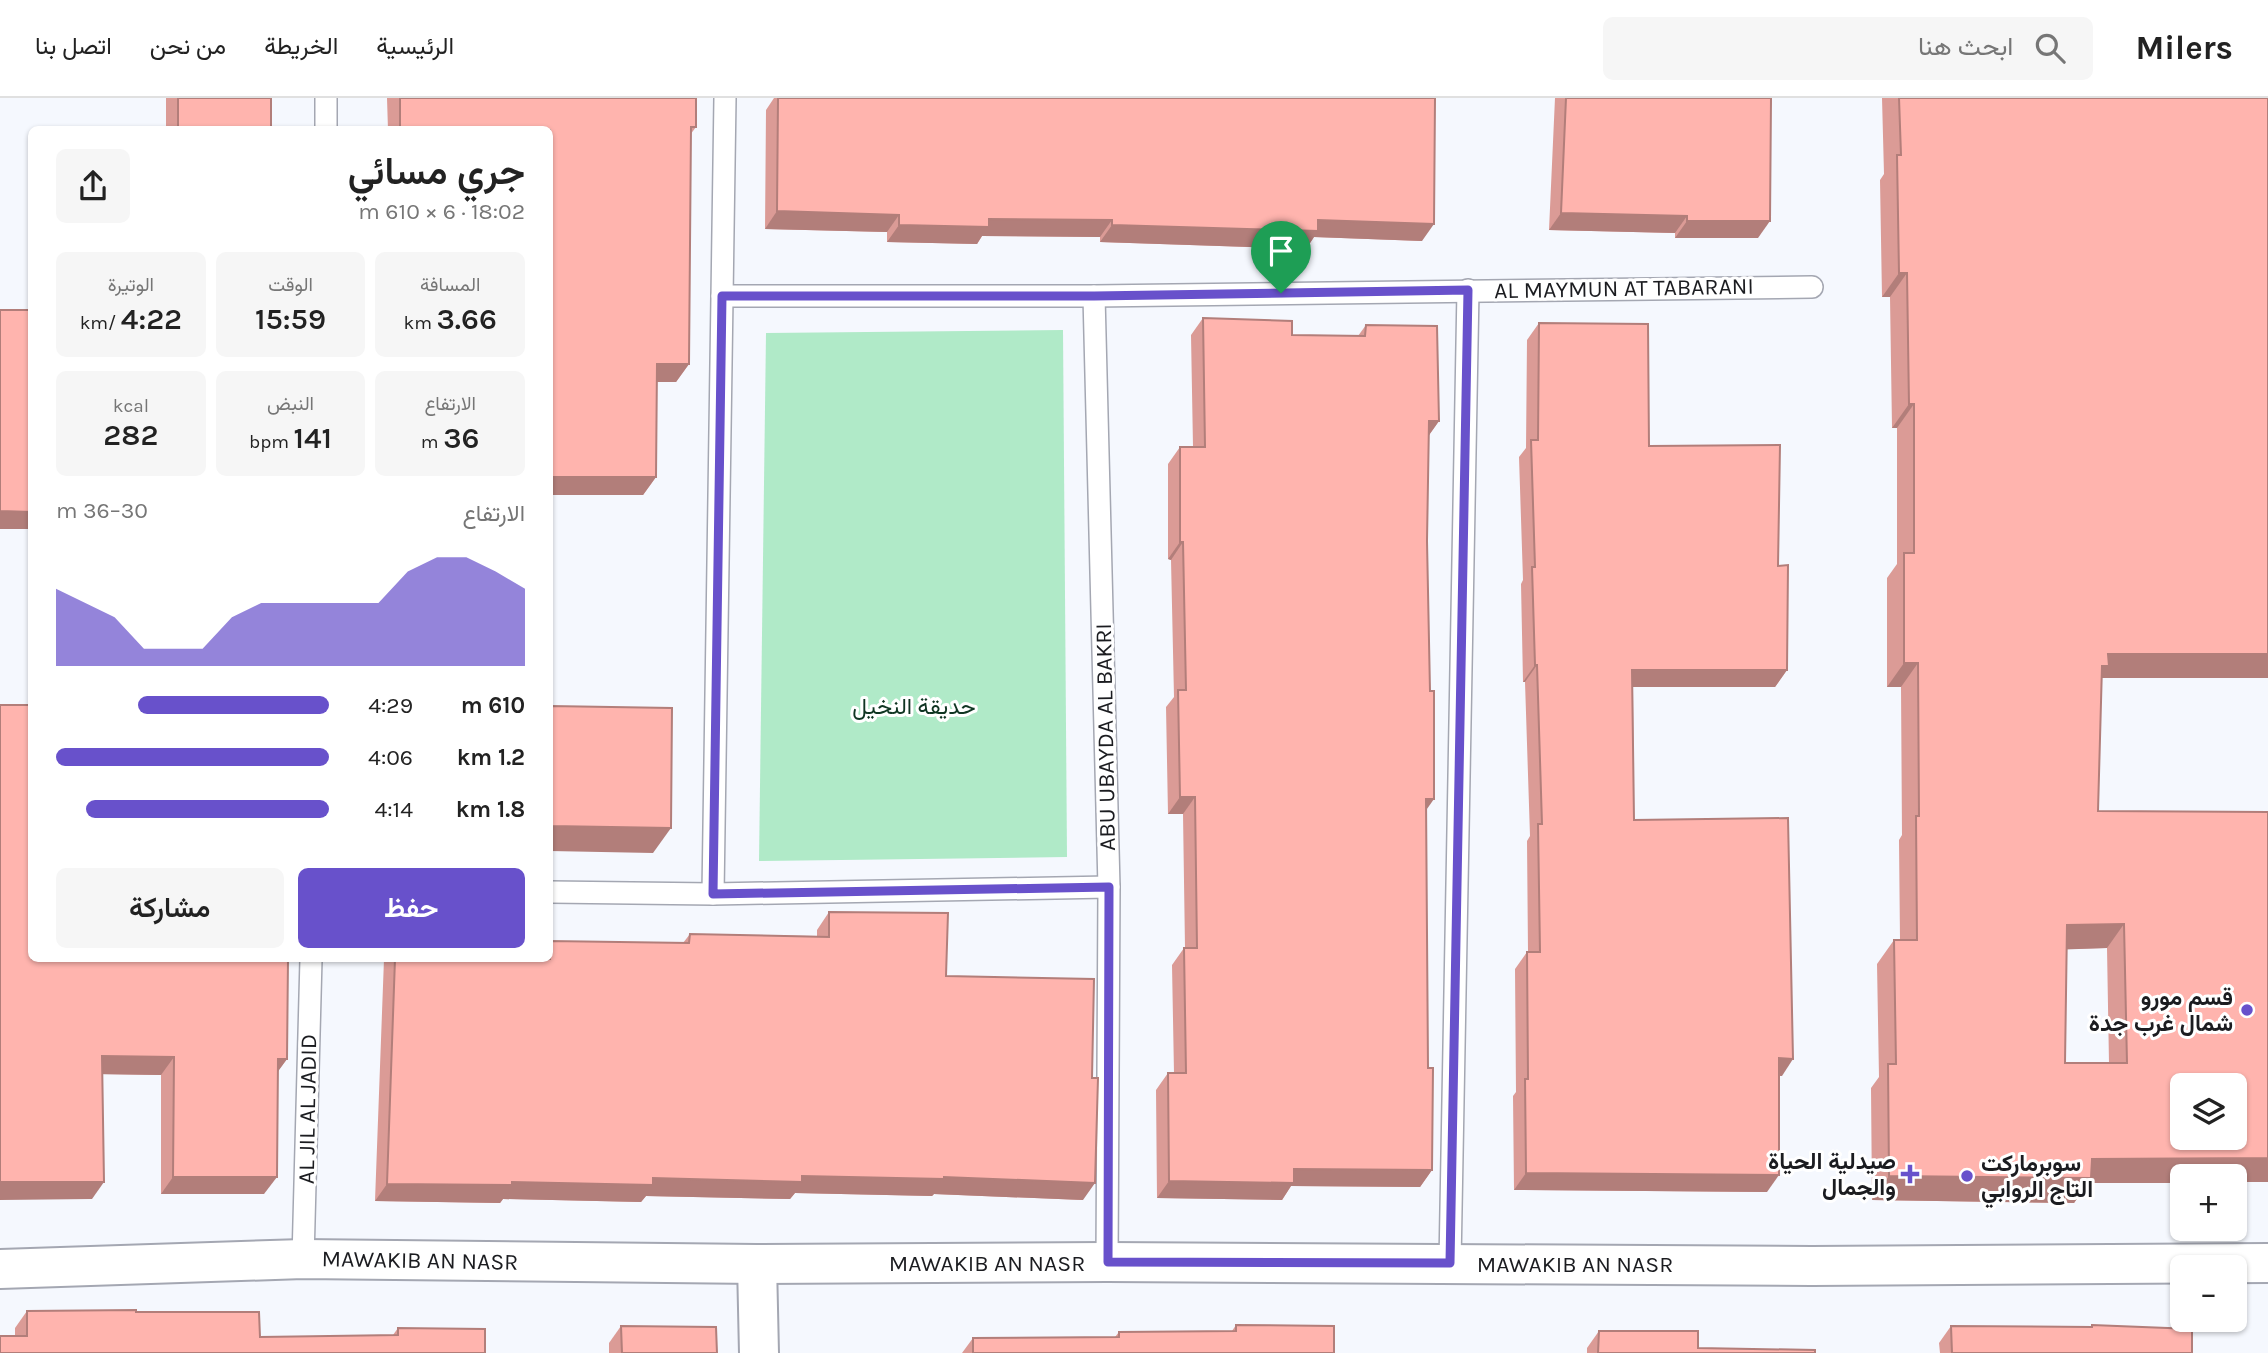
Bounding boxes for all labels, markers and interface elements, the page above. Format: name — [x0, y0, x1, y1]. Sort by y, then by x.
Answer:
search box — [1603, 17, 2093, 80]
icon: search — [2031, 29, 2069, 67]
text: Milers — [2135, 29, 2233, 67]
text: ابحث هنا — [1918, 31, 2013, 62]
text: اتصل بنا — [35, 32, 112, 60]
text: من نحن — [150, 32, 226, 60]
text: الخريطة — [264, 32, 338, 60]
text: الرئيسية — [376, 32, 454, 60]
button: share — [56, 149, 130, 223]
text: جري مسائي — [348, 149, 525, 194]
text: 18:02 · 6 × 610 m — [358, 198, 525, 225]
pin — [1251, 221, 1311, 293]
icon: arrive — [1262, 232, 1300, 270]
street label: AL MAYMUN AT TABARANI — [1494, 273, 1754, 304]
text: الوتيرة — [108, 274, 154, 296]
text: الوقت — [268, 274, 313, 296]
text: المسافة — [420, 274, 480, 296]
text: 4:22 — [121, 301, 182, 337]
text: 15:59 — [255, 301, 326, 337]
text: 3.66 — [436, 301, 497, 337]
text: /km — [80, 312, 121, 334]
text: km — [403, 312, 436, 334]
text: النبض — [267, 393, 314, 415]
text: الارتفاع — [424, 393, 476, 415]
text: kcal — [113, 395, 149, 417]
text: 282 — [103, 417, 158, 453]
text: 141 — [294, 420, 332, 456]
text: 36 — [443, 420, 479, 456]
text: bpm — [249, 431, 294, 453]
text: m — [421, 431, 443, 453]
text: 30–36 m — [56, 497, 148, 524]
text: الارتفاع — [463, 500, 525, 527]
street label: ABU UBAYDA AL BAKRI — [1090, 623, 1121, 851]
text: 4:29 — [368, 692, 413, 719]
text: 610 m — [461, 692, 525, 719]
park label: حديقة النخيل — [852, 693, 976, 720]
text: 4:06 — [368, 744, 413, 771]
text: 1.2 km — [457, 744, 525, 771]
text: 4:14 — [374, 796, 413, 823]
text: 1.8 km — [456, 796, 525, 823]
button: مشاركة — [56, 868, 284, 948]
button: حفظ — [298, 868, 525, 948]
place label: قسم مورو شمال غرب جدة — [2089, 984, 2233, 1038]
marker: قسم مورو شمال غرب جدة — [2239, 1002, 2255, 1018]
street label: AL JIL AL JADID — [293, 1034, 322, 1184]
map controls — [2170, 1073, 2247, 1332]
button: layers — [2170, 1073, 2247, 1150]
place label: صيدلية الحياة والجمال — [1768, 1148, 1896, 1202]
place label: سوبرماركت التاج الروابي — [1981, 1150, 2093, 1209]
button: + — [2170, 1164, 2247, 1241]
marker: صيدلية الحياة والجمال — [1902, 1166, 1918, 1182]
marker: سوبرماركت التاج الروابي — [1959, 1168, 1975, 1184]
street label: MAWAKIB AN NASR — [321, 1245, 519, 1276]
street label: MAWAKIB AN NASR — [889, 1250, 1085, 1277]
street label: MAWAKIB AN NASR — [1477, 1251, 1673, 1278]
button: − — [2170, 1255, 2247, 1332]

